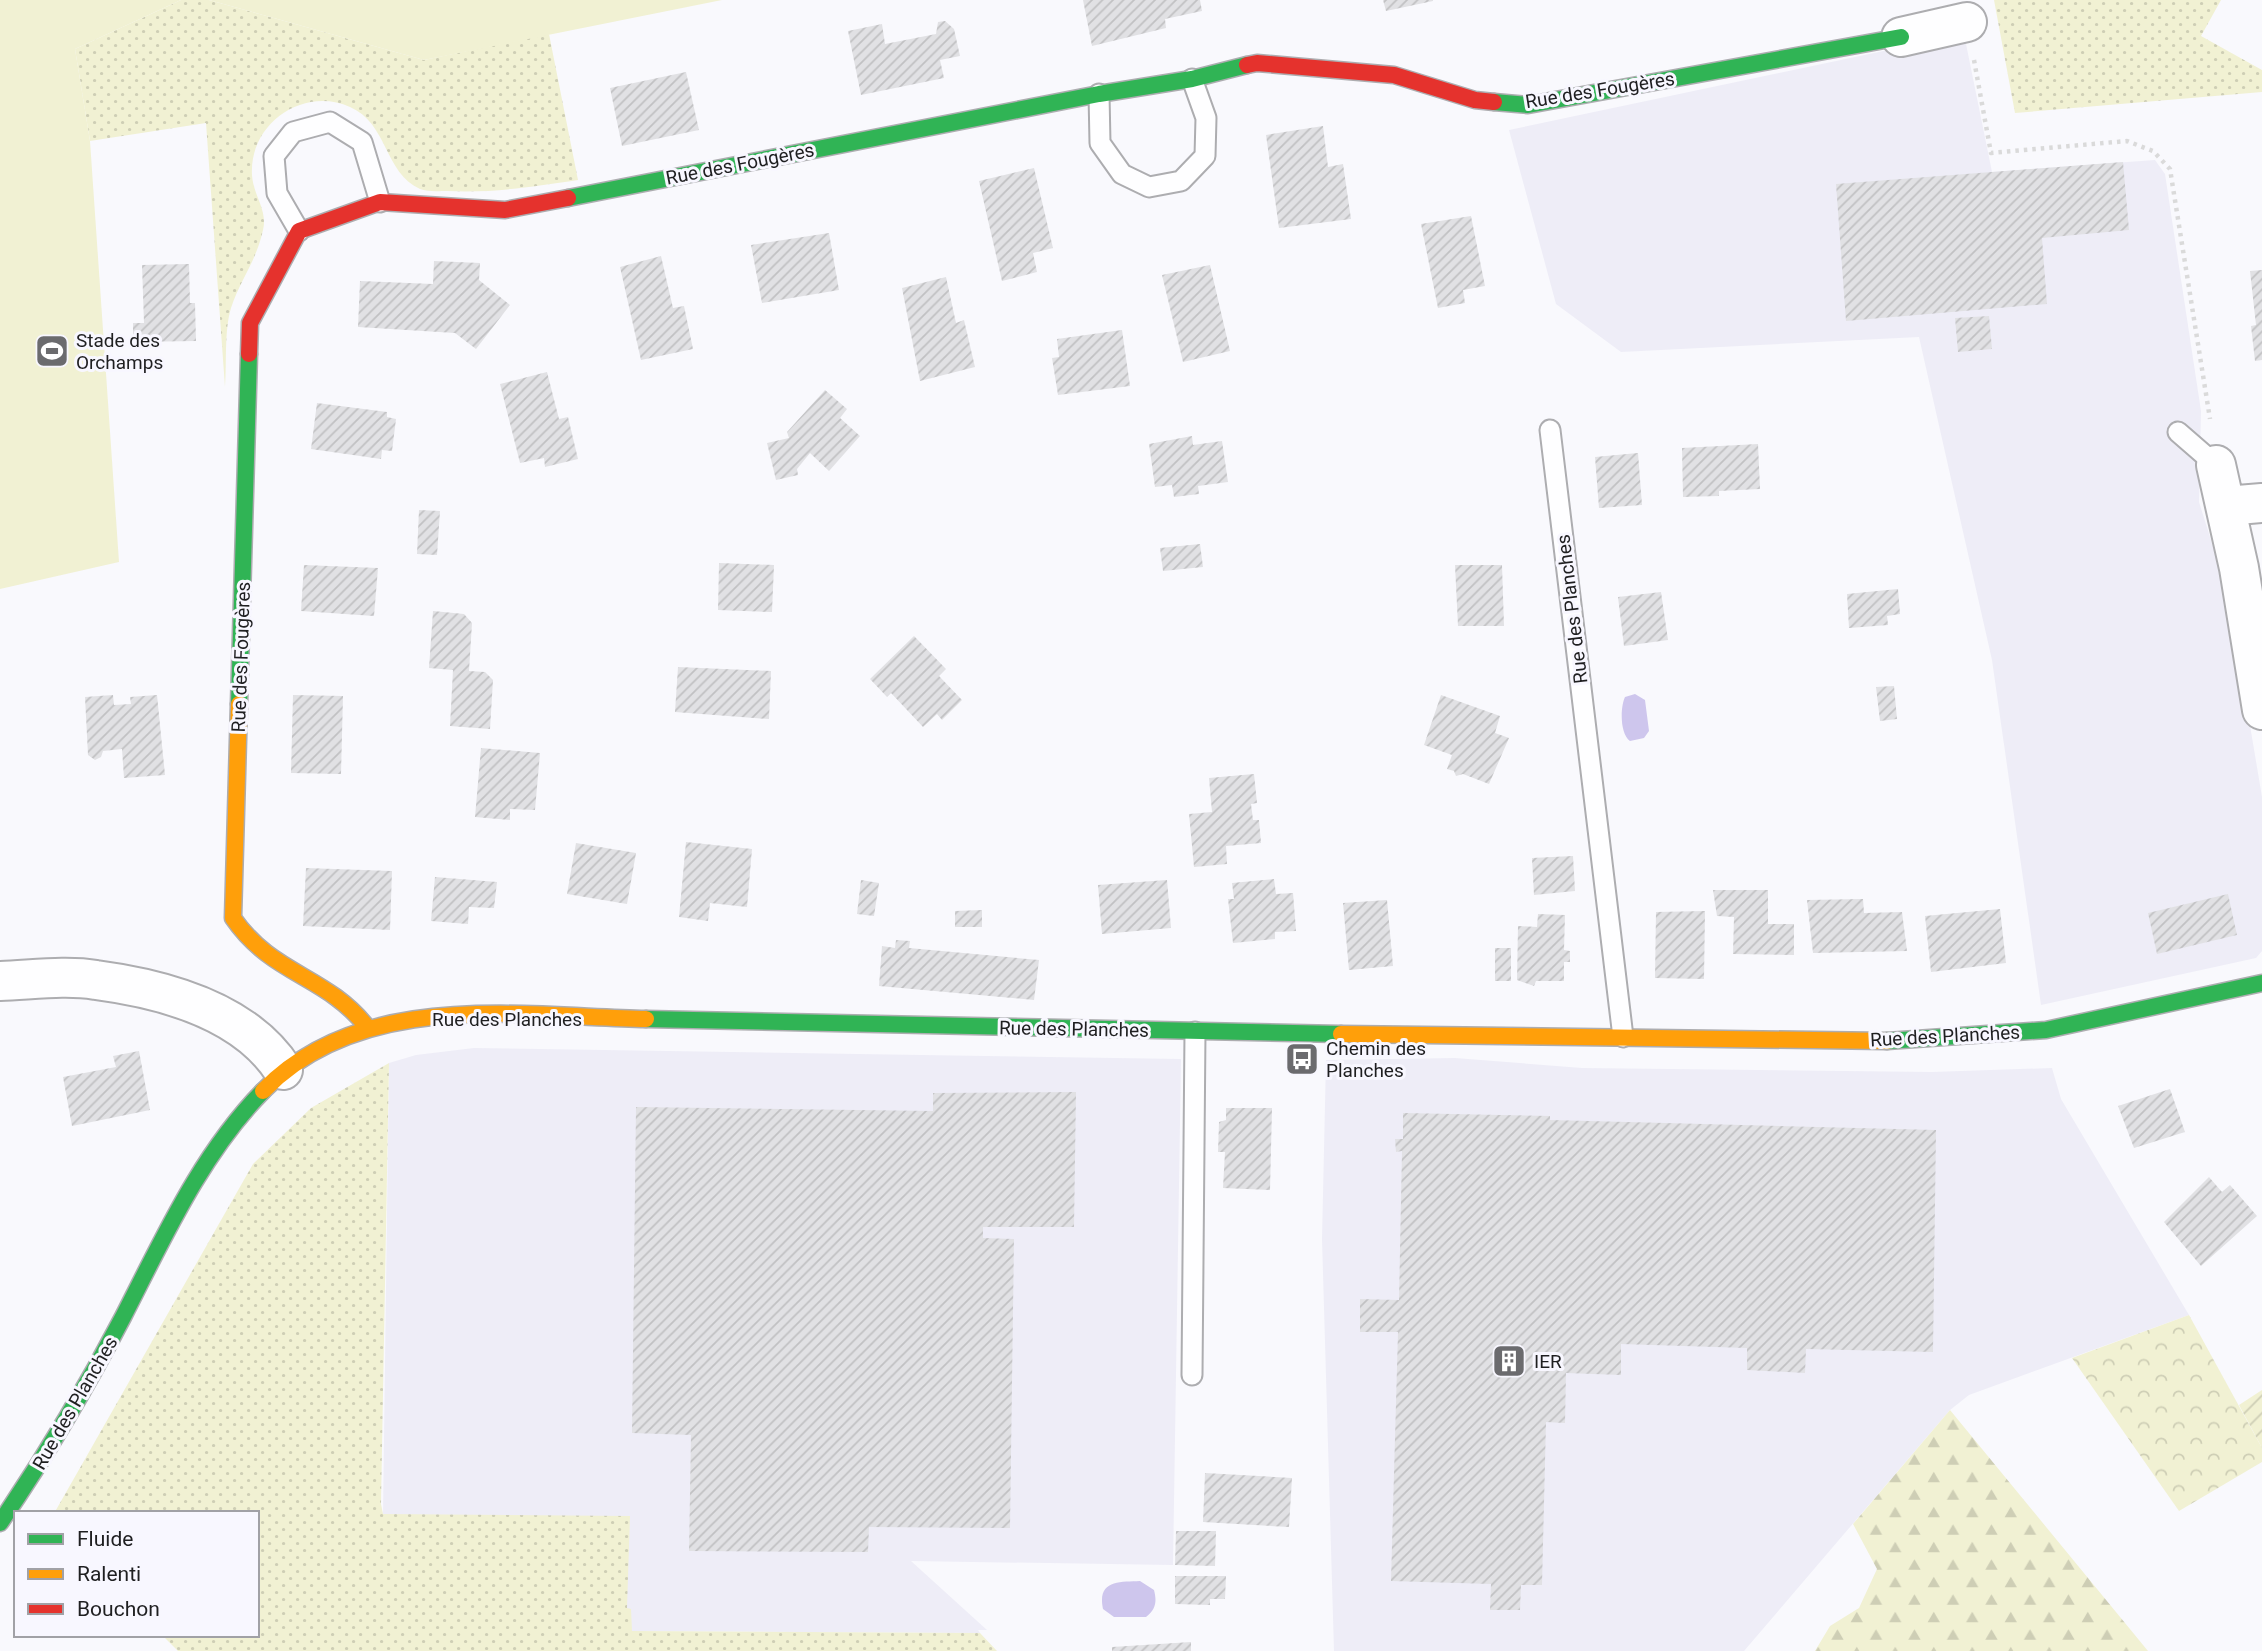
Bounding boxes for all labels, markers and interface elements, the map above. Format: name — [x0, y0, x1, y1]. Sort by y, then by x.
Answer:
street label: Rue des Fougères — [1524, 67, 1676, 113]
street label: Rue des Fougères — [664, 138, 816, 190]
place label: Stade des Orchamps — [76, 329, 163, 374]
sports icon: Stade des Orchamps — [33, 332, 71, 370]
street label: Rue des Planches — [1551, 533, 1593, 685]
street label: Rue des Fougères — [227, 581, 255, 733]
street label: Rue des Planches — [432, 1008, 582, 1031]
street label: Rue des Planches — [999, 1016, 1149, 1042]
street label: Rue des Planches — [1869, 1021, 2021, 1051]
place label: Chemin des Planches — [1326, 1037, 1426, 1082]
bus stop icon: Chemin des Planches — [1283, 1040, 1321, 1078]
street label: Rue des Planches — [28, 1332, 122, 1474]
building icon: IER — [1490, 1342, 1528, 1380]
place label: IER — [1534, 1350, 1562, 1373]
legend — [14, 1511, 259, 1637]
text: Fluide — [77, 1527, 133, 1551]
text: Ralenti — [77, 1562, 141, 1586]
text: Bouchon — [77, 1597, 160, 1621]

